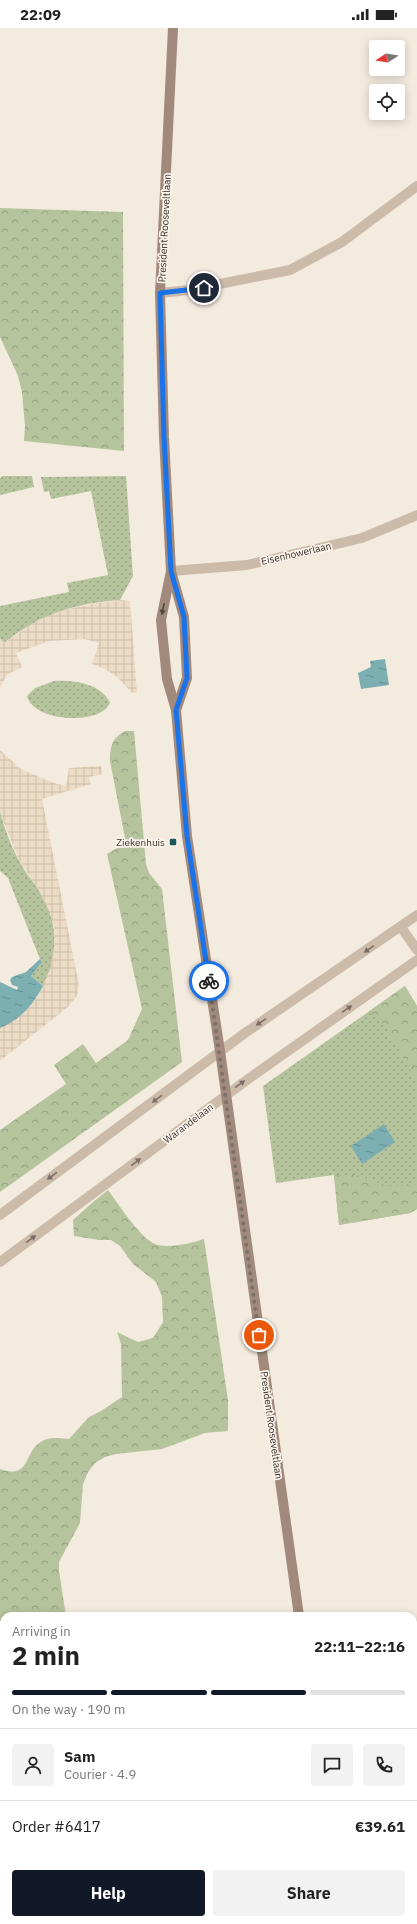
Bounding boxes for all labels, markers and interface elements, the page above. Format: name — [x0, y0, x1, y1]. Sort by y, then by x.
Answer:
text: 22:09 — [20, 5, 61, 24]
north arrow — [369, 40, 405, 76]
map controls — [369, 40, 405, 120]
button: locate — [369, 84, 405, 120]
street label: President Rooseveltlaan — [155, 173, 174, 283]
pin — [187, 271, 221, 305]
icon: home — [193, 277, 215, 299]
street label: Eisenhowerlaan — [260, 539, 332, 568]
one-way arrow — [160, 603, 166, 616]
place label: Ziekenhuis — [116, 836, 165, 849]
marker: Ziekenhuis — [168, 837, 178, 847]
one-way arrow — [364, 945, 374, 953]
courier — [189, 961, 229, 1001]
icon: bike — [198, 970, 220, 992]
one-way arrow — [341, 1005, 352, 1013]
one-way arrow — [256, 1018, 267, 1026]
one-way arrow — [235, 1080, 246, 1089]
one-way arrow — [152, 1095, 162, 1103]
street label: Warandelaan — [161, 1100, 216, 1146]
one-way arrow — [131, 1158, 141, 1166]
one-way arrow — [47, 1172, 58, 1180]
one-way arrow — [26, 1235, 37, 1243]
pin — [242, 1318, 276, 1352]
icon: bag — [248, 1324, 270, 1346]
street label: President Rooseveltlaan — [258, 1370, 285, 1480]
text: Arriving in — [12, 1623, 71, 1640]
text: 22:11–22:16 — [314, 1637, 405, 1656]
text: 2 min — [12, 1638, 80, 1672]
text: On the way · 190 m — [12, 1701, 125, 1718]
button: person — [12, 1744, 54, 1786]
button: chat — [311, 1744, 353, 1786]
button: phone — [363, 1744, 405, 1786]
text: Sam — [64, 1747, 95, 1766]
text: Courier · 4.9 — [64, 1766, 136, 1783]
text: Order #6417 — [12, 1817, 101, 1836]
text: €39.61 — [355, 1817, 405, 1836]
button: Help — [12, 1870, 205, 1916]
button: Share — [213, 1870, 405, 1916]

